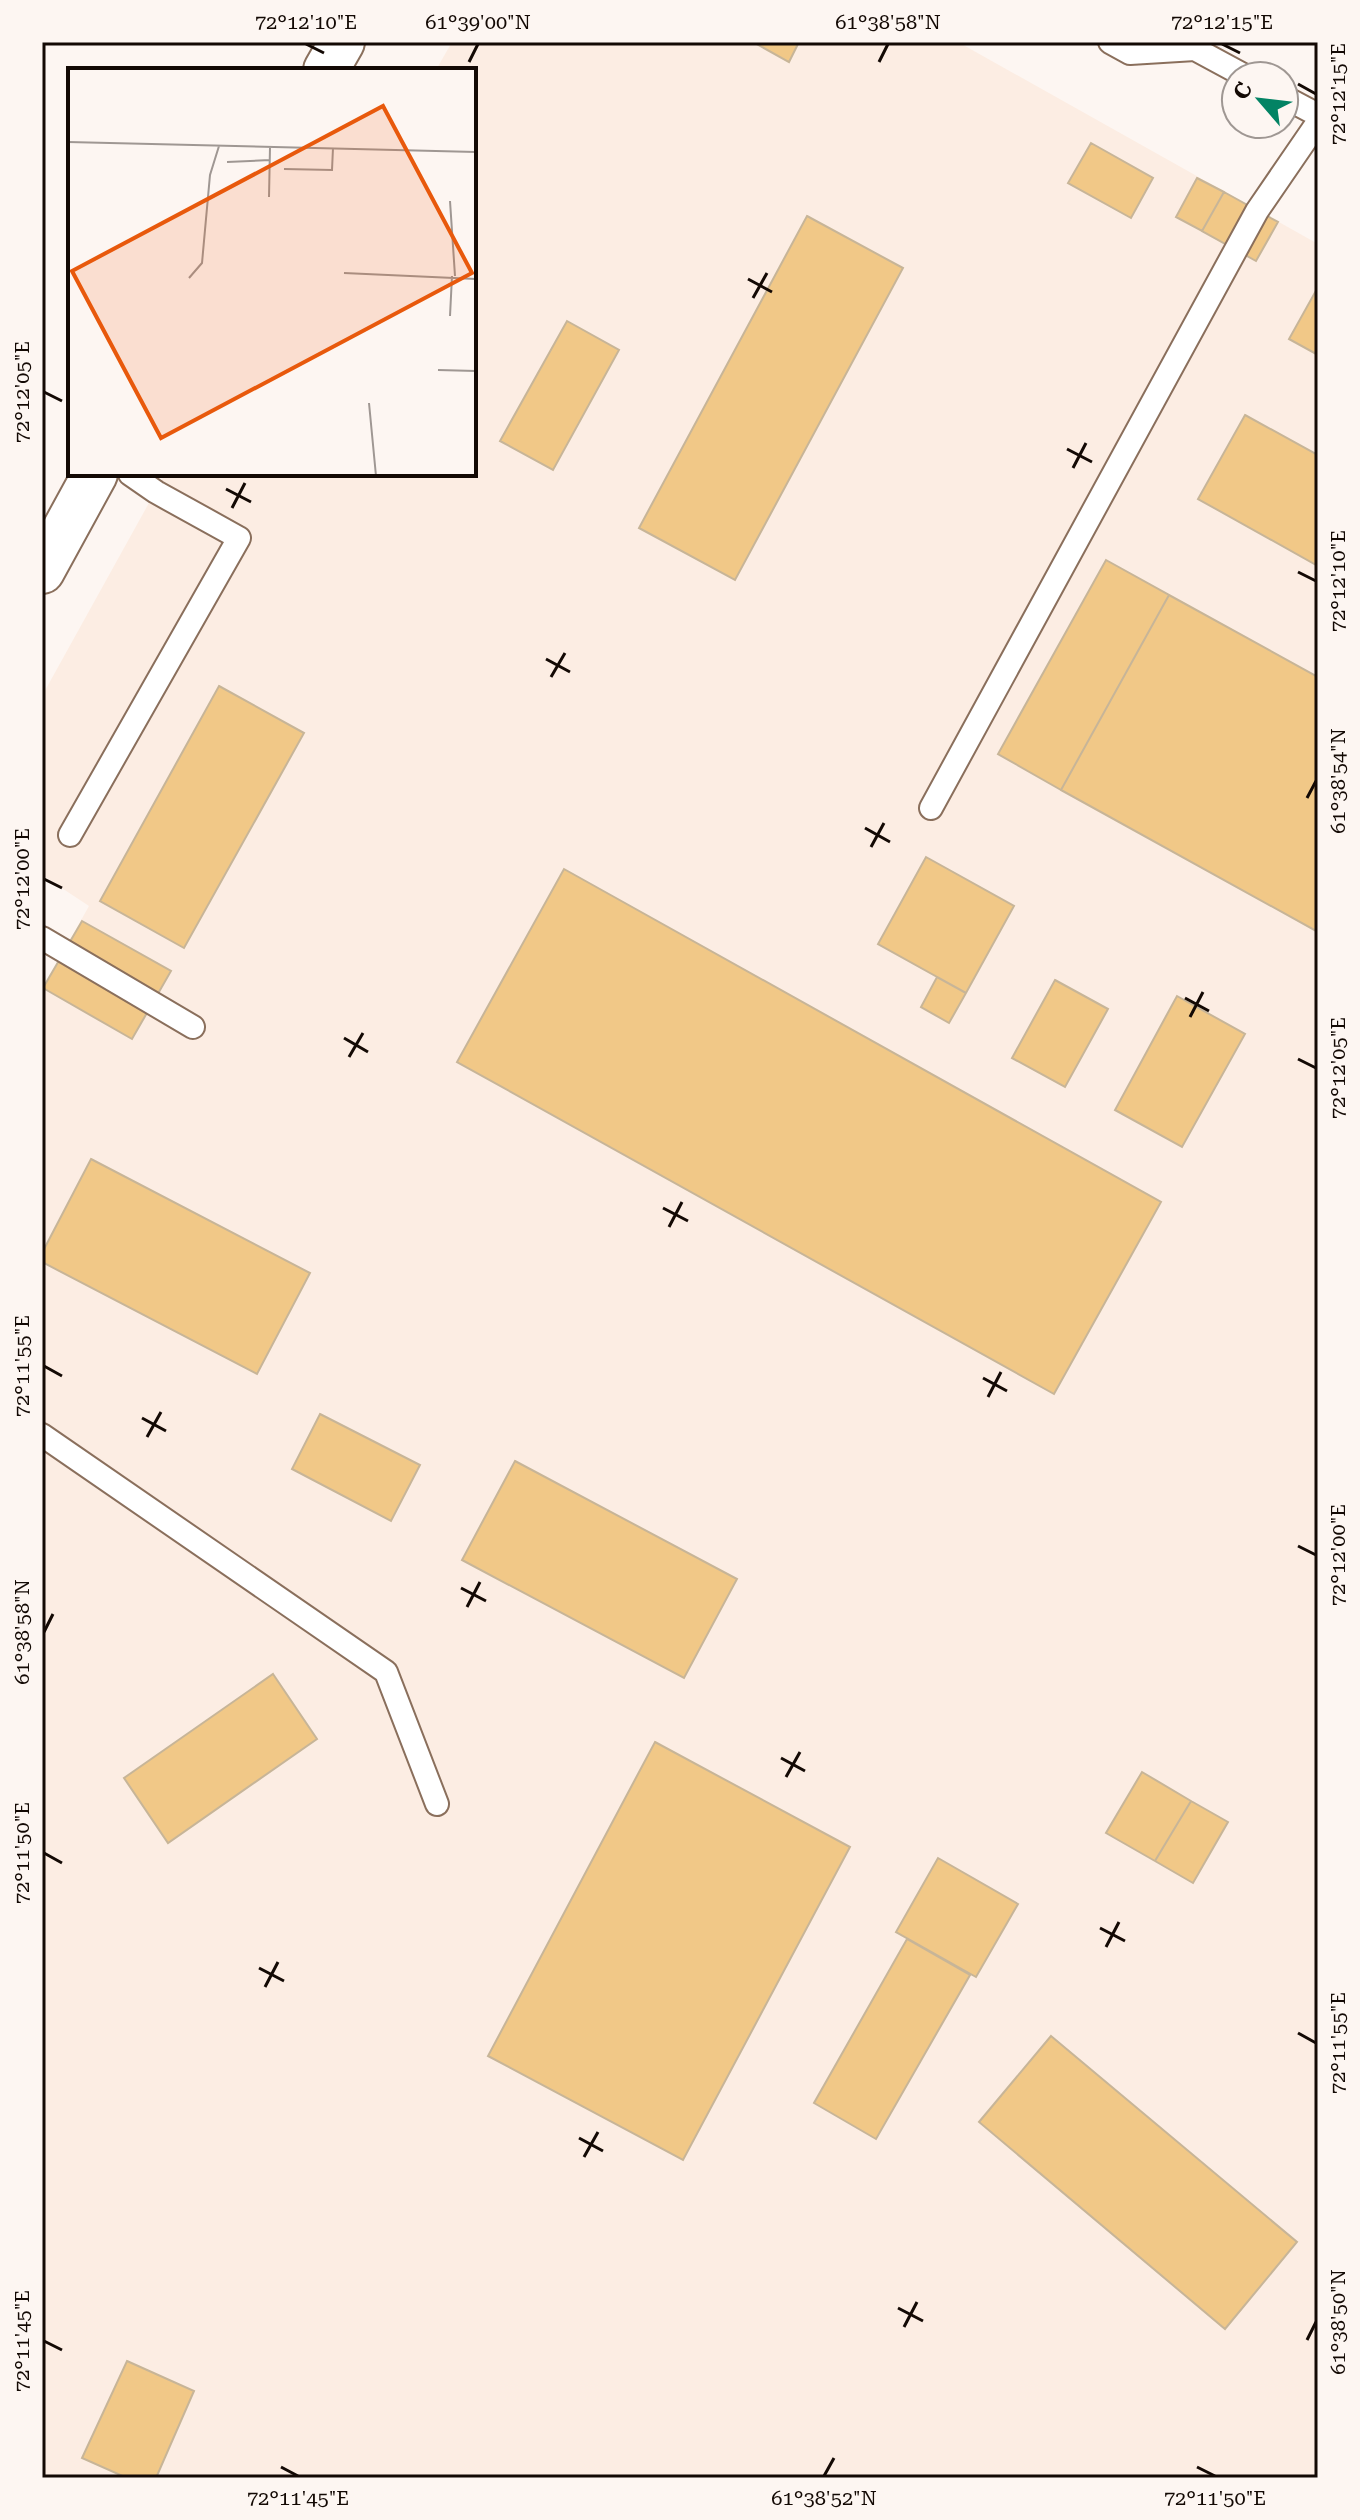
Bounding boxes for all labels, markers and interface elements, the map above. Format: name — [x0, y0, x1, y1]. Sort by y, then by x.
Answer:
text: 72°12'10"E — [255, 10, 357, 34]
text: 61°39'00"N — [425, 10, 531, 34]
text: 61°38'58"N — [835, 10, 941, 34]
text: 72°12'15"E — [1171, 10, 1273, 34]
text: 72°12'15"E — [1326, 43, 1350, 145]
north arrow — [1220, 60, 1300, 140]
inset map — [68, 68, 476, 476]
text: С — [1228, 78, 1257, 104]
text: 72°12'05"E — [10, 341, 34, 443]
text: 72°12'10"E — [1326, 530, 1350, 632]
text: 61°38'54"N — [1326, 728, 1350, 834]
text: 72°12'00"E — [10, 828, 34, 930]
text: 72°12'05"E — [1326, 1017, 1350, 1119]
text: 72°11'55"E — [10, 1315, 34, 1417]
text: 72°12'00"E — [1326, 1504, 1350, 1606]
text: 61°38'58"N — [10, 1579, 34, 1685]
text: 72°11'50"E — [10, 1802, 34, 1904]
text: 72°11'55"E — [1326, 1992, 1350, 2094]
text: 61°38'50"N — [1326, 2269, 1350, 2375]
text: 72°11'45"E — [10, 2290, 34, 2392]
text: 72°11'45"E — [247, 2486, 349, 2510]
text: 61°38'52"N — [771, 2486, 877, 2510]
text: 72°11'50"E — [1164, 2486, 1266, 2510]

